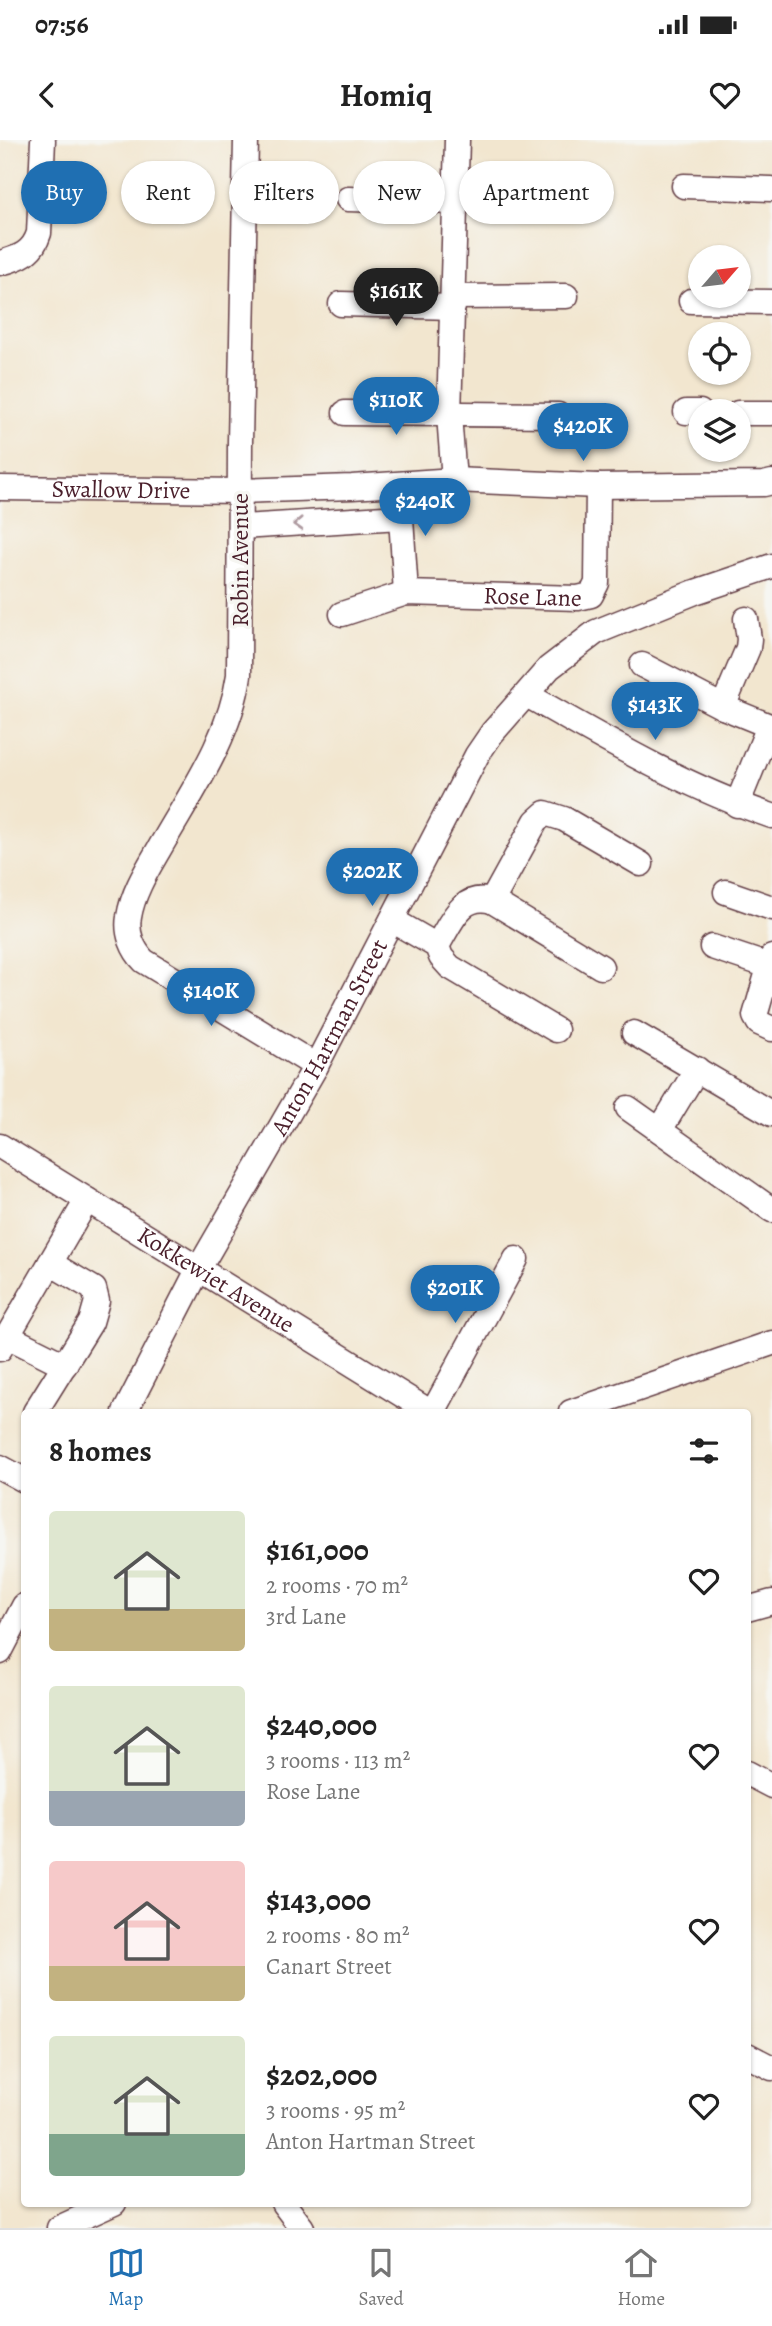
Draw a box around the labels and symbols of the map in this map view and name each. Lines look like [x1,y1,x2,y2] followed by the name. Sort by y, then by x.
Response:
[688,245,751,308] north arrow
[347,268,445,328] pin: $161K
[347,378,445,437] pin: $110K
[534,404,632,463] pin: $420K
[51,473,191,506] street label: Swallow Drive
[376,478,474,538] pin: $240K
[224,493,256,627] street label: Robin Avenue
[292,517,303,532] one-way arrow
[483,579,582,614] street label: Rose Lane
[606,682,704,742] pin: $143K
[323,848,421,908] pin: $202K
[263,933,395,1142] street label: Anton Hartman Street
[162,968,260,1028] pin: $140K
[131,1219,301,1340] street label: Kokkewiet Avenue
[406,1266,504,1325] pin: $201K

